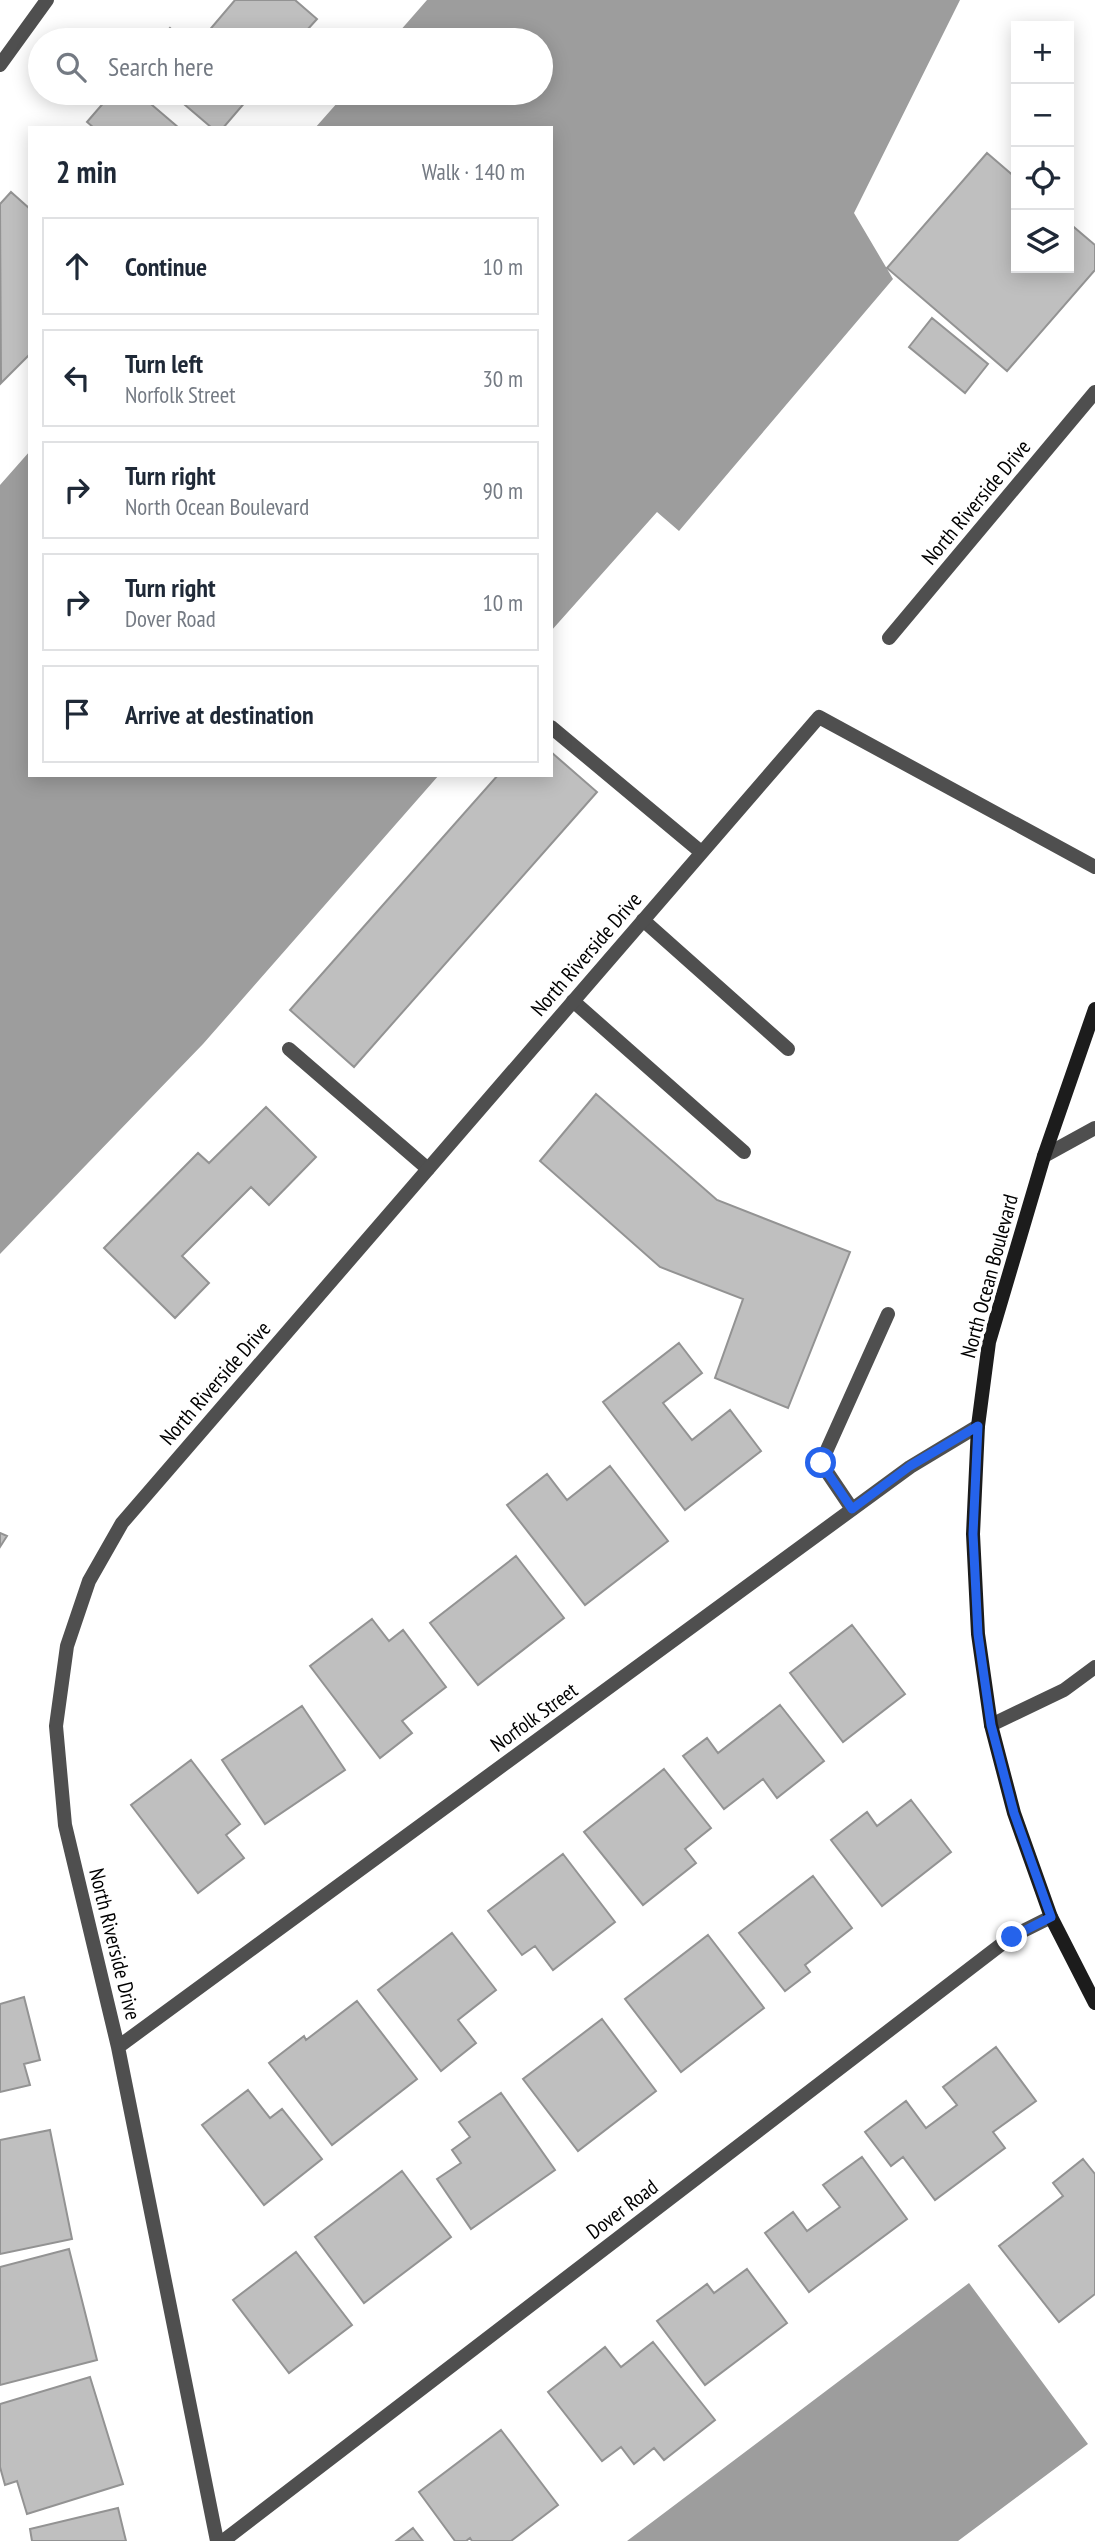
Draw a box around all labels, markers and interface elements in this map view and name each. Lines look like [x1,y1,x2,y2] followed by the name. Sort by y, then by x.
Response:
[1011,21,1074,273] map controls
[1011,21,1074,84] button: +
[28,28,553,105] search box
[52,48,90,86] icon: search
[108,50,214,83] text: Search here
[1011,84,1074,147] button: −
[1011,147,1074,210] button: locate
[56,152,117,191] text: 2 min
[422,157,525,186] text: Walk · 140 m
[1011,210,1074,273] button: layers
[58,247,96,285] icon: ahead
[125,250,207,283] text: Continue
[482,252,523,281] text: 10 m
[125,347,203,380] text: Turn left
[58,359,96,397] icon: left
[482,364,523,393] text: 30 m
[125,380,236,409] text: Norfolk Street
[916,434,1036,570] street label: North Riverside Drive
[125,459,216,492] text: Turn right
[58,471,96,509] icon: right
[482,476,523,505] text: 90 m
[125,492,309,521] text: North Ocean Boulevard
[125,571,216,604] text: Turn right
[58,583,96,621] icon: right
[482,588,523,617] text: 10 m
[125,604,216,633] text: Dover Road
[58,695,96,733] icon: arrive
[125,698,314,731] text: Arrive at destination
[525,887,647,1021] street label: North Riverside Drive
[954,1191,1024,1361] street label: North Ocean Boulevard
[154,1316,276,1450] street label: North Riverside Drive
[805,1447,836,1478] route start
[485,1676,583,1758] street label: Norfolk Street
[83,1865,147,2023] street label: North Riverside Drive
[996,1921,1027,1952] route end
[581,2173,663,2245] street label: Dover Road

